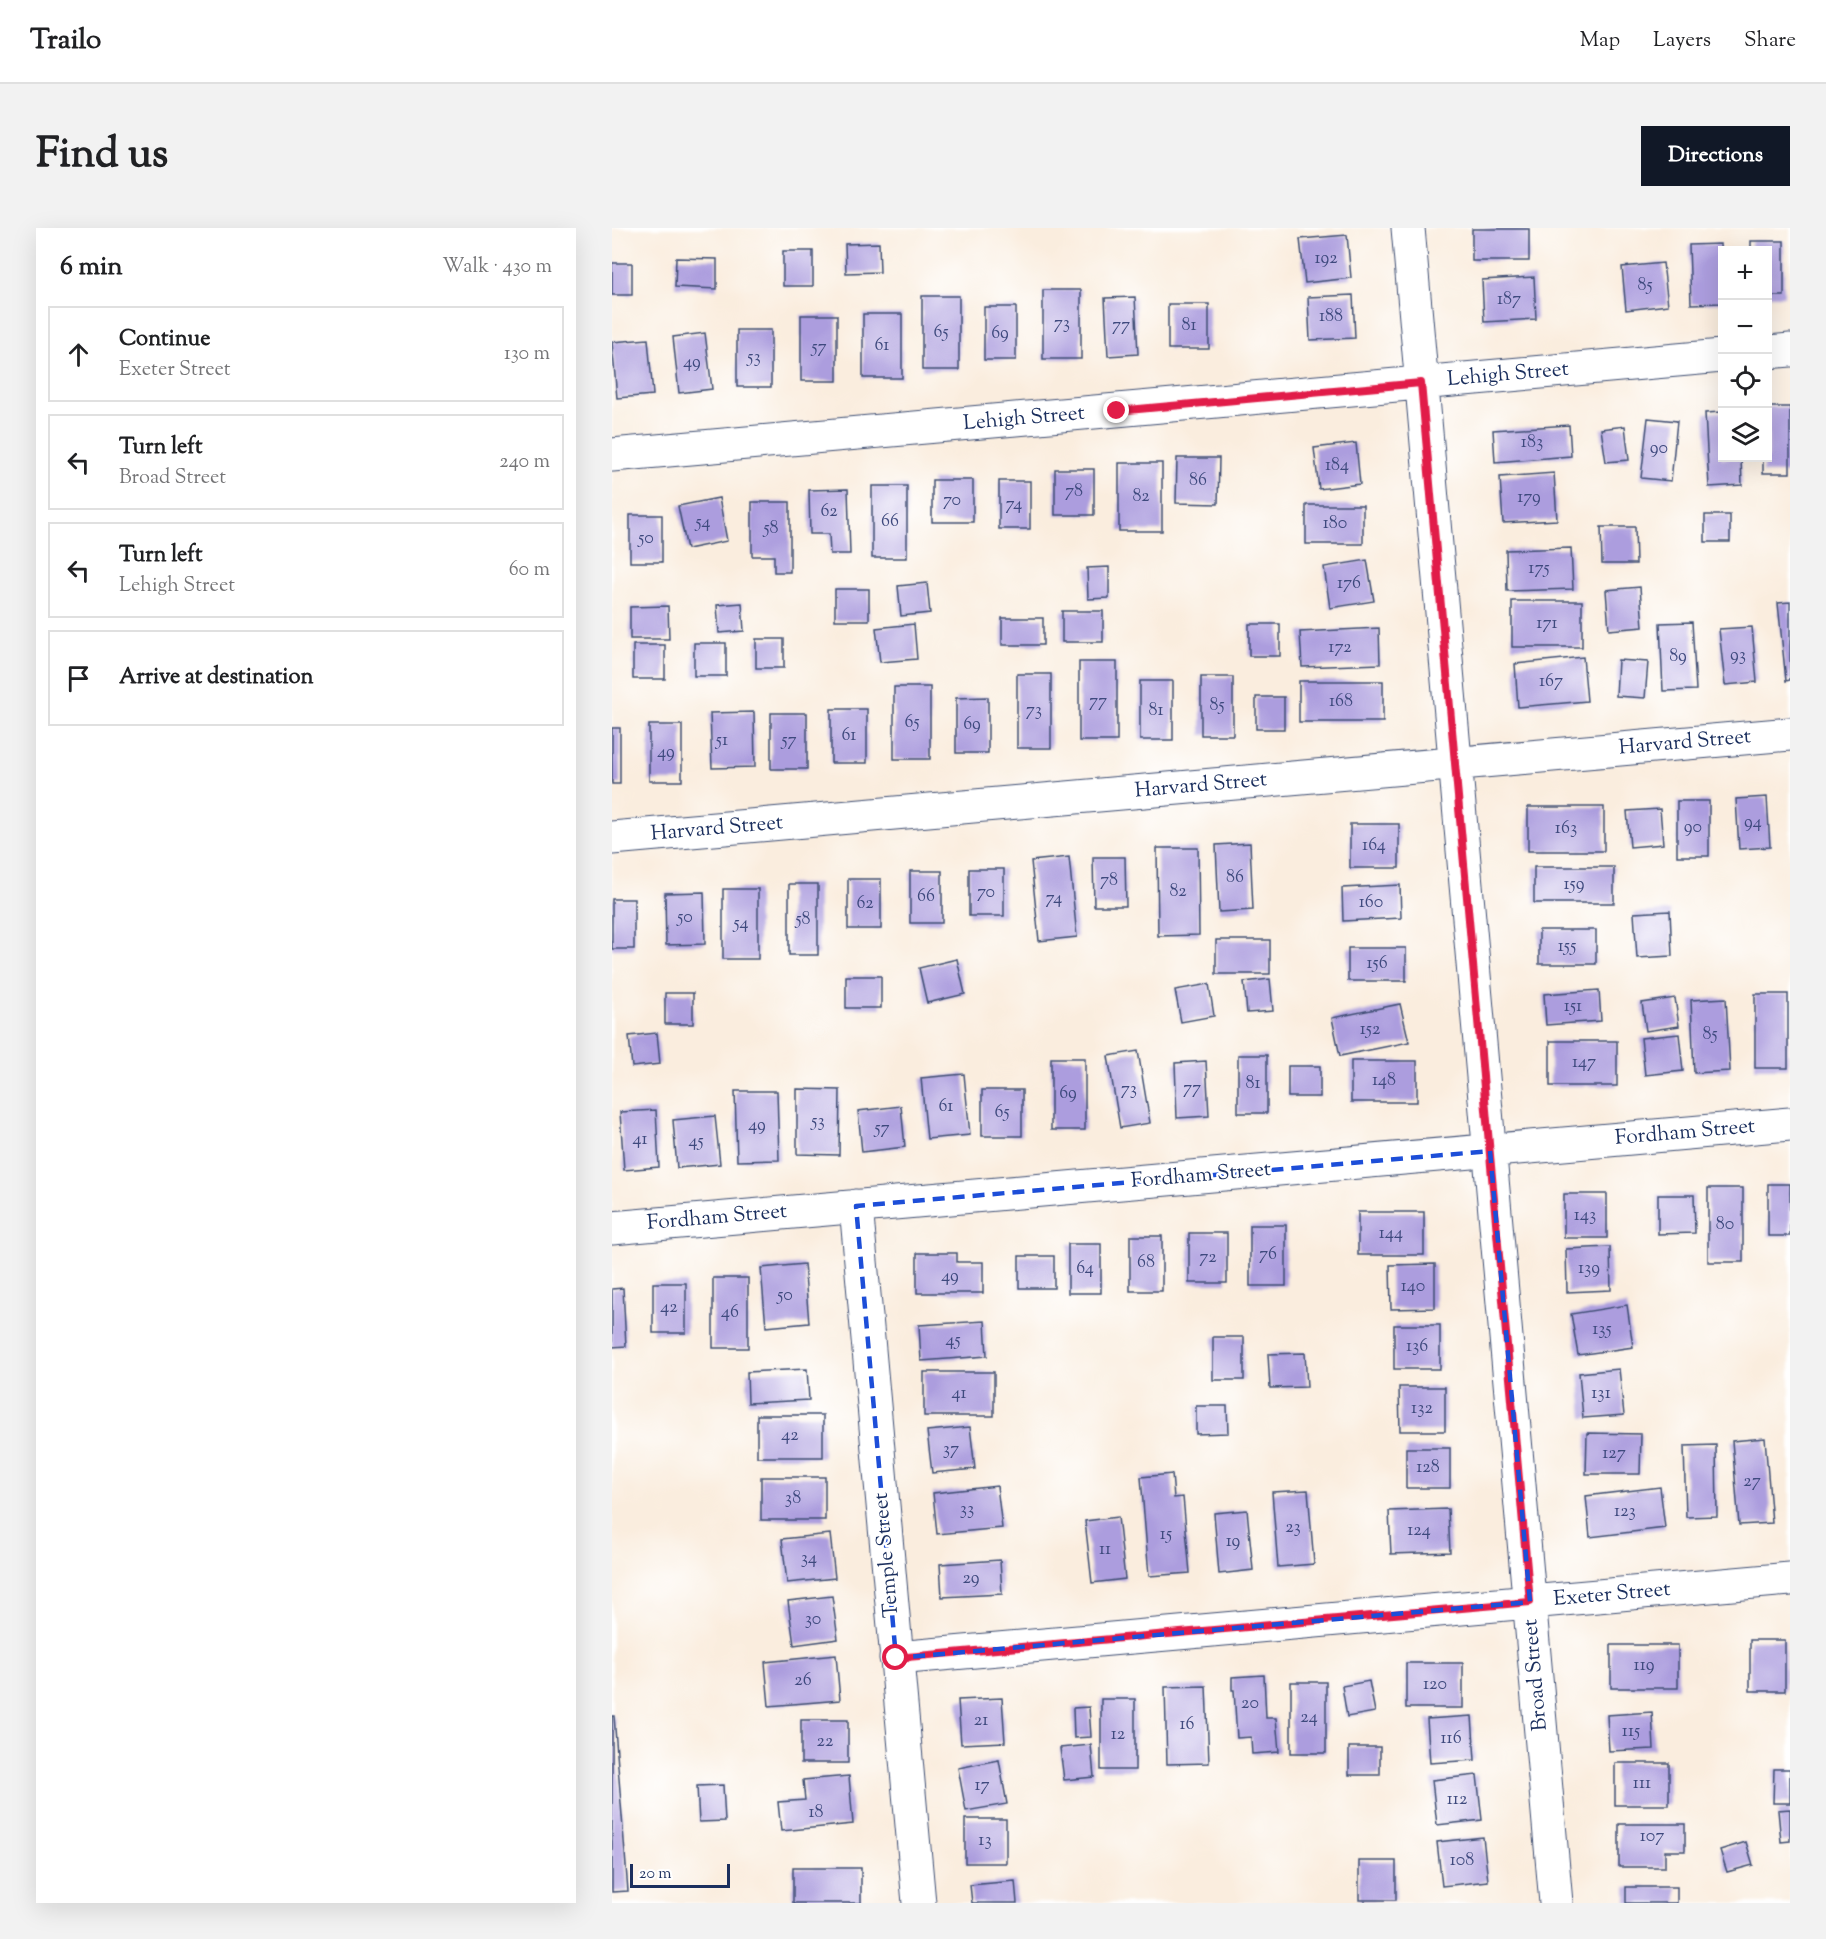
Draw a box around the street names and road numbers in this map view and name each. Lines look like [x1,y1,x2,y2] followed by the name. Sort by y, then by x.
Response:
[1446,355,1570,395] street label: Lehigh Street
[962,399,1086,439] street label: Lehigh Street
[1618,722,1752,764] street label: Harvard Street
[1134,765,1268,807] street label: Harvard Street
[650,808,784,850] street label: Harvard Street
[1614,1112,1756,1154] street label: Fordham Street
[1130,1155,1272,1197] street label: Fordham Street
[646,1197,788,1239] street label: Fordham Street
[867,1491,907,1619] street label: Temple Street
[1552,1575,1672,1615] street label: Exeter Street
[1516,1618,1556,1732] street label: Broad Street

